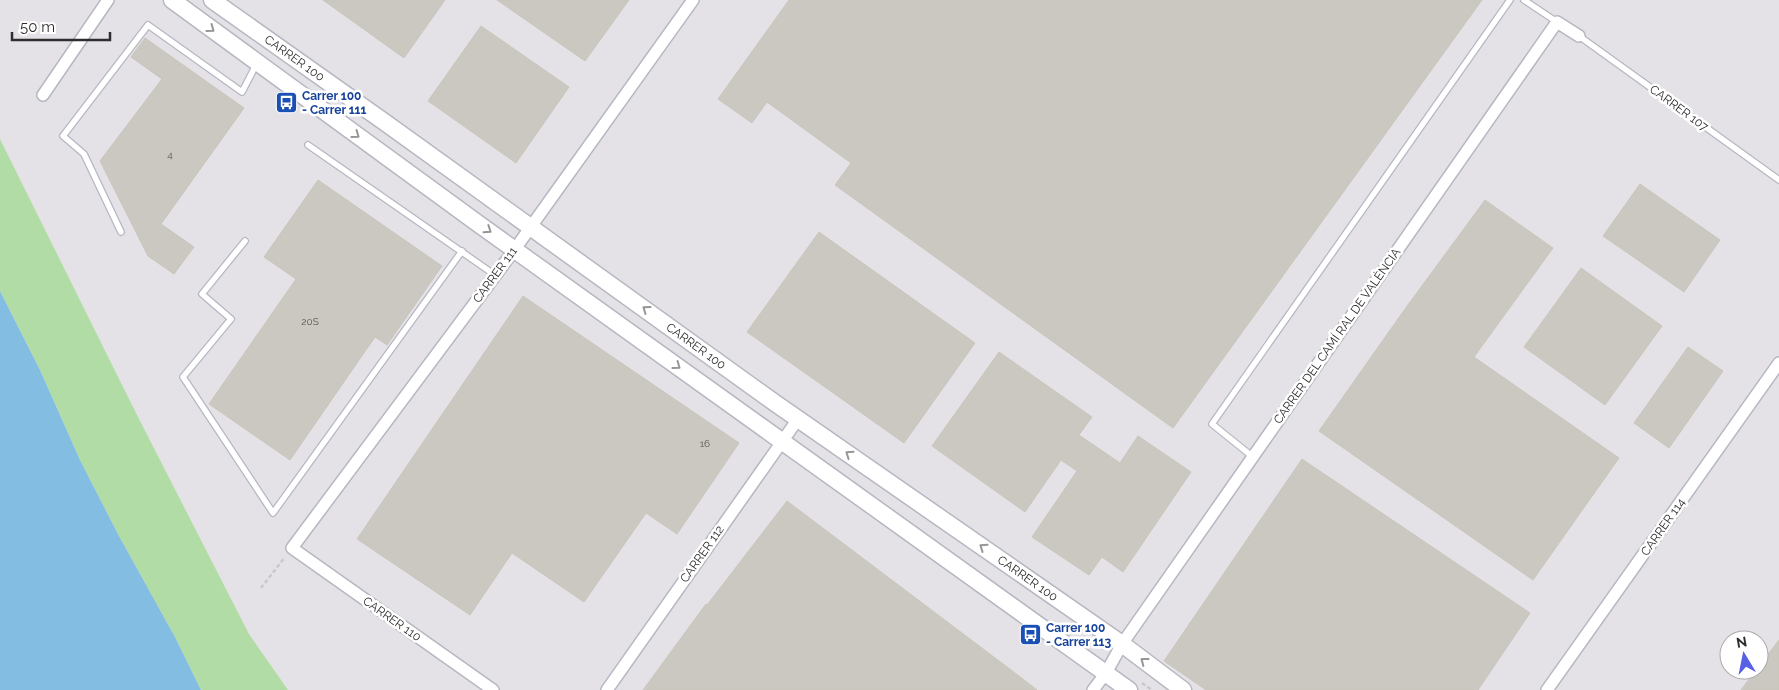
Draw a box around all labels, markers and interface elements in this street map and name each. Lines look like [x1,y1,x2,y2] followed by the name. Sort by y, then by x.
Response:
[12,10,110,42] scale bar
[20,18,55,36] text: 50 m
[205,23,215,32] one-way arrow
[262,32,327,84] street label: CARRER 100
[1647,82,1711,134] street label: CARRER 107
[302,89,367,117] place label: Carrer 100 - Carrer 111
[274,91,298,115] bus stop icon: Carrer 100 - Carrer 111
[350,129,360,138] one-way arrow
[167,149,173,160] house number: 4
[482,224,492,233] one-way arrow
[470,244,520,306] street label: CARRER 111
[1271,246,1403,426] street label: CARRER DEL CAMÍ RAL DE VALÈNCIA
[643,307,652,315] one-way arrow
[301,316,319,327] house number: 20S
[663,320,728,372] street label: CARRER 100
[671,360,681,369] one-way arrow
[700,438,710,449] house number: 16
[846,452,855,460] one-way arrow
[1638,495,1688,558] street label: CARRER 114
[677,523,727,585] street label: CARRER 112
[979,544,988,553] one-way arrow
[995,553,1060,604] street label: CARRER 100
[360,594,424,644] street label: CARRER 110
[1046,621,1112,649] place label: Carrer 100 - Carrer 113
[1018,623,1042,647] bus stop icon: Carrer 100 - Carrer 113
[1719,630,1769,680] north arrow
[1735,633,1748,651] text: N
[1140,658,1150,667] one-way arrow

